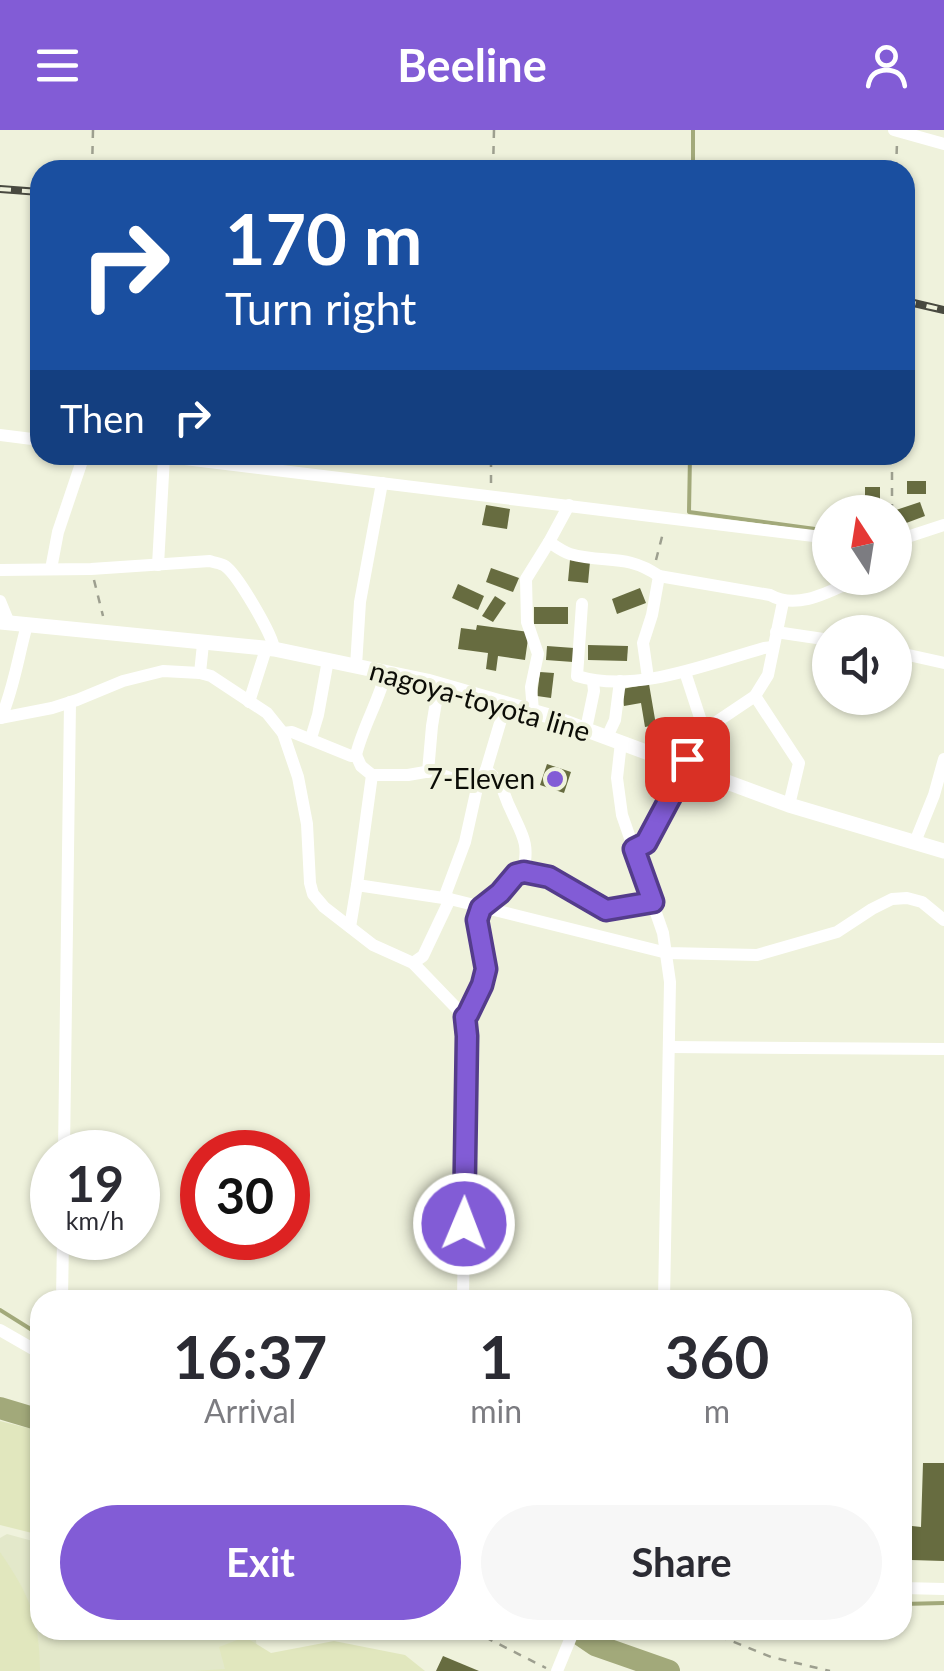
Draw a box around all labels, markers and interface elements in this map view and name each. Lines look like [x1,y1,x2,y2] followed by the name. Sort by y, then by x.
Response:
[30,38,85,93] icon: menu
[397,38,547,92] text: Beeline
[859,38,914,93] icon: person
[225,196,422,280] text: 170 m
[60,200,190,330] icon: right
[225,281,416,335] text: Turn right
[165,390,220,445] icon: right
[60,395,145,441] text: Then
[812,495,912,595] north arrow
[812,495,912,715] map controls
[812,615,912,715] button: sound
[366,652,594,748] street label: nagoya-toyota line
[645,717,730,802] pin
[660,732,715,787] icon: arrive
[427,761,535,795] place label: 7-Eleven
[544,768,566,790] marker: 7-Eleven
[180,1130,310,1260] speed limit sign: 30
[66,1153,124,1213] text: 19
[412,1172,516,1276] position arrow
[66,1205,124,1235] text: km/h
[173,1320,327,1392] text: 16:37
[479,1320,514,1392] text: 1
[665,1320,769,1392] text: 360
[204,1391,296,1430] text: Arrival
[470,1391,522,1430] text: min
[704,1391,730,1430] text: m
[60,1505,461,1620] button: Exit
[481,1505,882,1620] button: Share

